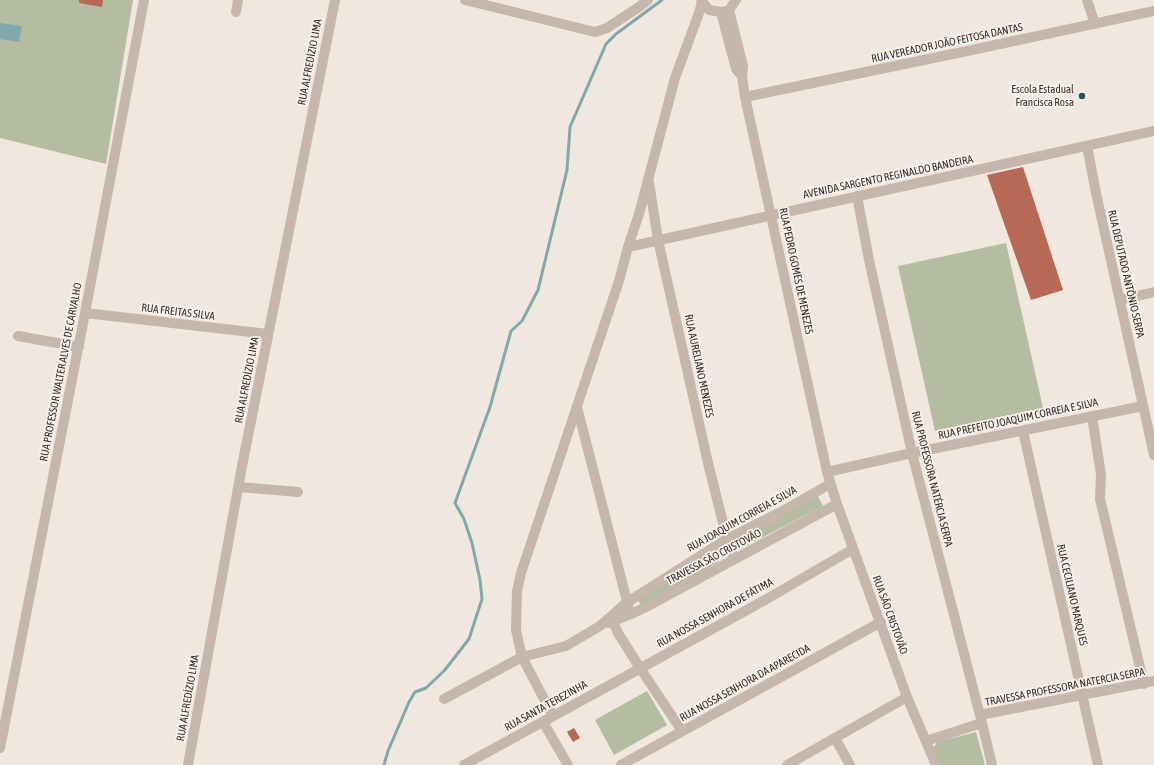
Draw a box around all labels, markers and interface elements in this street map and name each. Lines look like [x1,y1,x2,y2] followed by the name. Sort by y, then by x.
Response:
[295,18,325,106] street label: RUA ALFREDÍZIO LIMA
[870,21,1024,65] street label: RUA VEREADOR JOÃO FEITOSA DANTAS
[1011,83,1074,109] place label: Escola Estadual Francisca Rosa
[1077,91,1087,101] marker: Escola Estadual Francisca Rosa
[802,153,974,201] street label: AVENIDA SARGENTO REGINALDO BANDEIRA
[776,207,816,335] street label: RUA PEDRO GOMES DE MENEZES
[1105,209,1147,339] street label: RUA DEPUTADO ANTÔNIO SERPA
[37,282,85,462] street label: RUA PROFESSOR WALTER ALVES DE CARVALHO
[141,301,215,323] street label: RUA FREITAS SILVA
[682,313,716,419] street label: RUA AURELIANO MENEZES
[232,336,262,424] street label: RUA ALFREDÍZIO LIMA
[937,396,1099,442] street label: RUA PREFEITO JOAQUIM CORREIA E SILVA
[909,410,955,548] street label: RUA PROFESSORA NATÉRCIA SERPA
[685,483,799,555] street label: RUA JOAQUIM CORREIA E SILVA
[664,526,764,588] street label: TRAVESSA SÃO CRISTOVÃO
[1054,543,1090,647] street label: RUA CECILIANO MARQUES
[870,574,910,656] street label: RUA SÃO CRISTOVÃO
[655,576,775,650] street label: RUA NOSSA SENHORA DE FÁTIMA
[677,642,813,724] street label: RUA NOSSA SENHORA DA APARECIDA
[174,654,202,742] street label: RUA ALFREDÍZIO LIMA
[984,665,1146,709] street label: TRAVESSA PROFESSORA NATERCIA SERPA
[502,678,590,734] street label: RUA SANTA TEREZINHA

